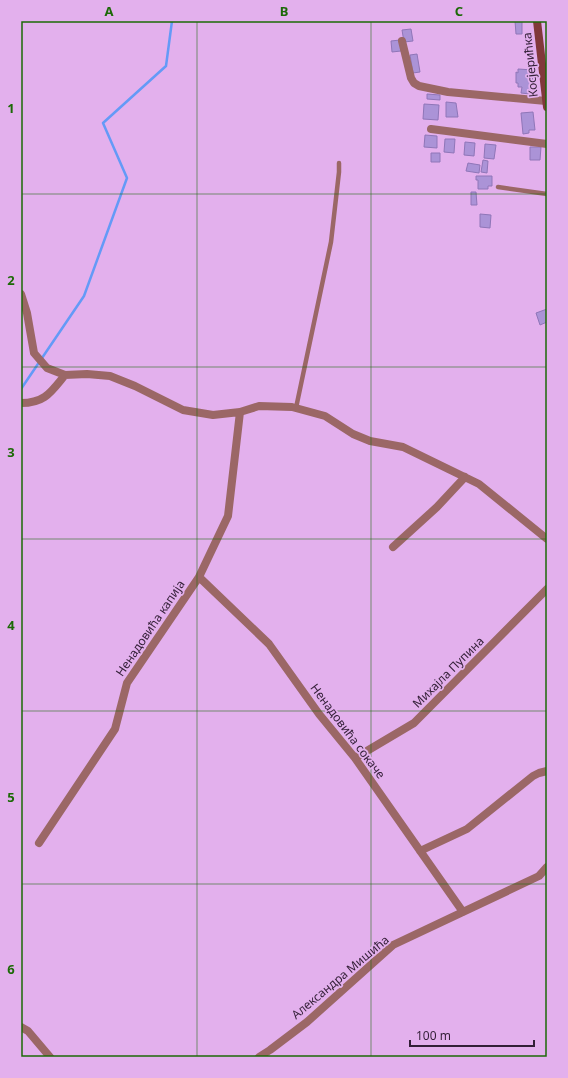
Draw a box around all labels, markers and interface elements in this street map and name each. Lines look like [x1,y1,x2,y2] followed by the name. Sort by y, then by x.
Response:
[105,2,114,20] text: A
[280,2,288,20] text: B
[455,2,463,20] text: C
[518,32,542,98] street label: Косјерићка
[7,99,15,117] text: 1
[7,271,15,289] text: 2
[7,443,15,461] text: 3
[111,577,189,679] street label: Ненадовића капија
[7,616,15,634] text: 4
[409,633,487,711] street label: Михајла Пупина
[307,680,390,782] street label: Ненадовића сокаче
[7,788,15,806] text: 5
[288,931,392,1023] street label: Александра Мишића
[7,960,15,978] text: 6
[410,1022,534,1048] scale bar
[416,1027,451,1044] text: 100 m

